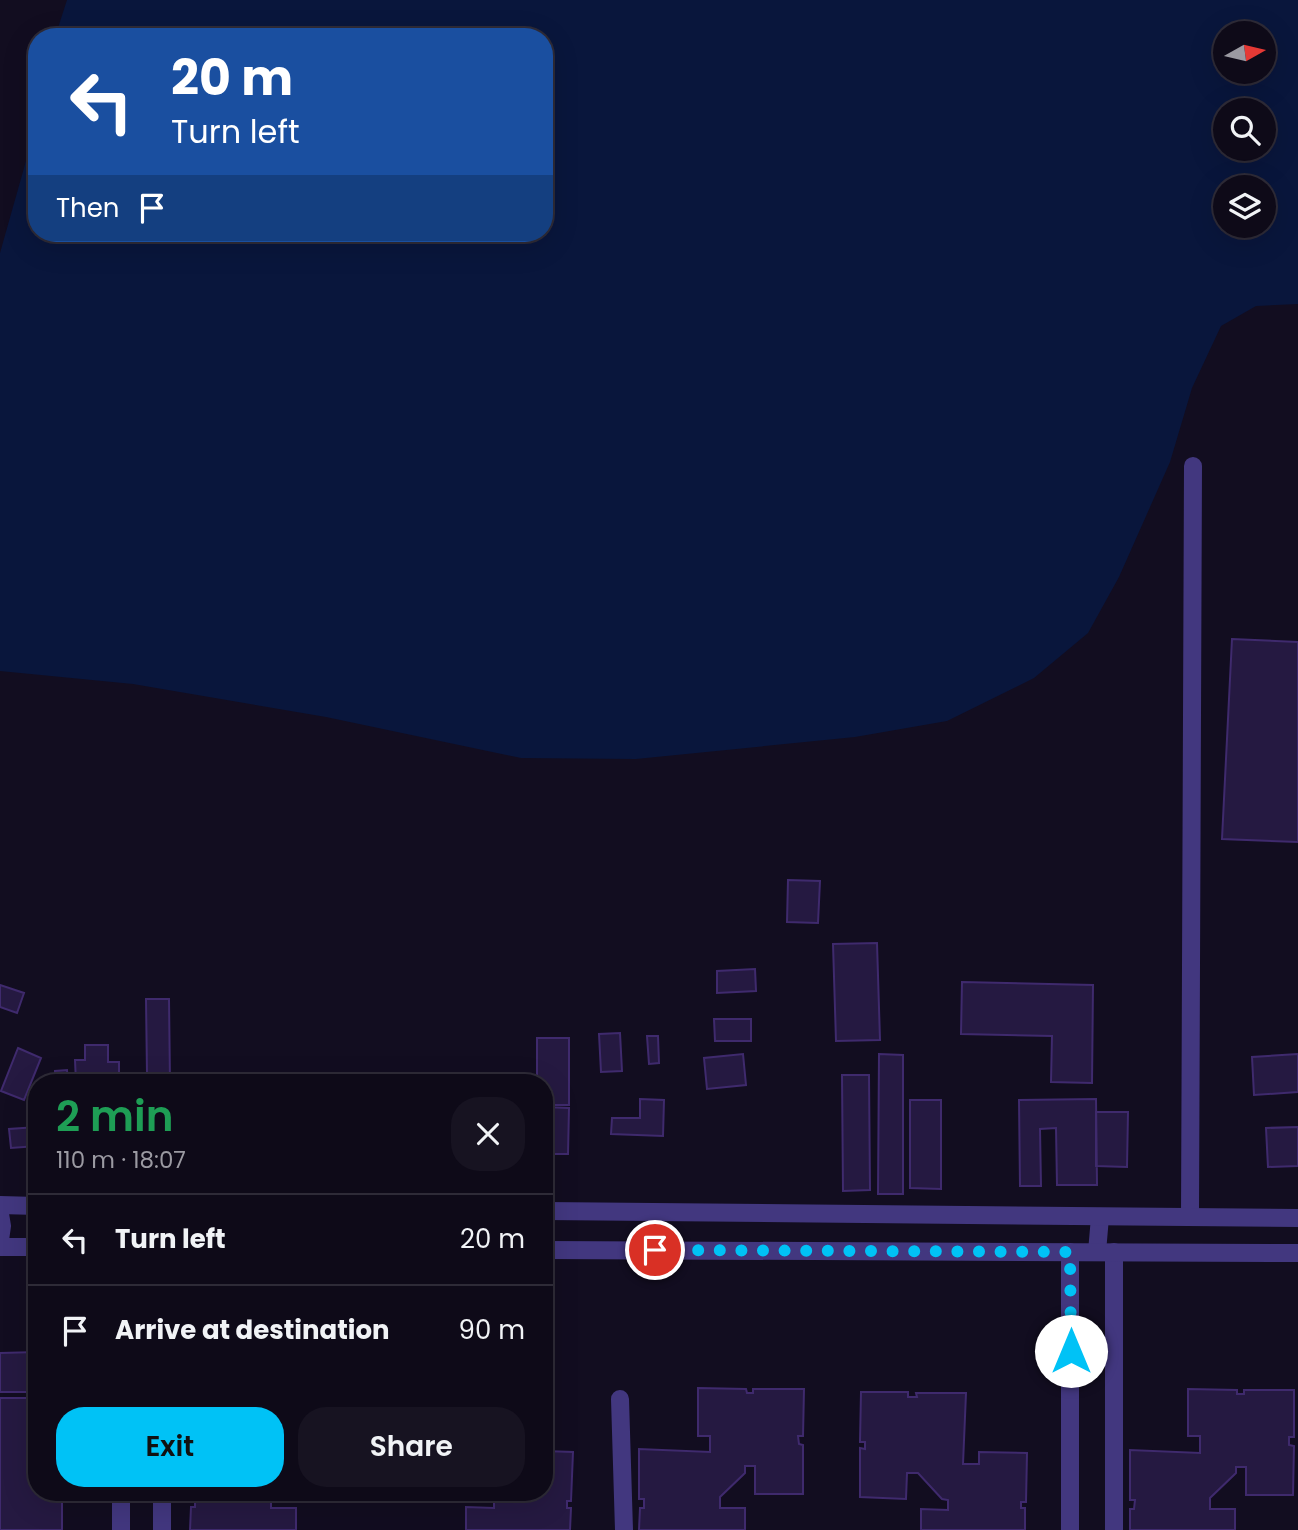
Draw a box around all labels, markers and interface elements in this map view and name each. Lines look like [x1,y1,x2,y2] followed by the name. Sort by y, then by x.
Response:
[1213,21,1276,84] north arrow
[1213,21,1276,238] map controls
[171,44,293,112] text: 20 m
[56,56,147,147] icon: left
[1213,98,1276,161] button: search
[171,109,300,154] text: Turn left
[1213,175,1276,238] button: layers
[133,189,171,227] icon: arrive
[56,190,119,226] text: Then
[56,1087,174,1146] text: 2 min
[451,1097,525,1171] button: close
[56,1144,186,1176] text: 110 m · 18:07
[625,1220,685,1280] pin
[56,1221,94,1259] icon: left
[115,1221,226,1257] text: Turn left
[460,1221,525,1257] text: 20 m
[636,1231,674,1269] icon: arrive
[56,1312,94,1350] icon: arrive
[115,1312,390,1348] text: Arrive at destination
[459,1312,525,1348] text: 90 m
[1034,1314,1108,1388] position arrow
[56,1407,284,1487] button: Exit
[298,1407,525,1487] button: Share

